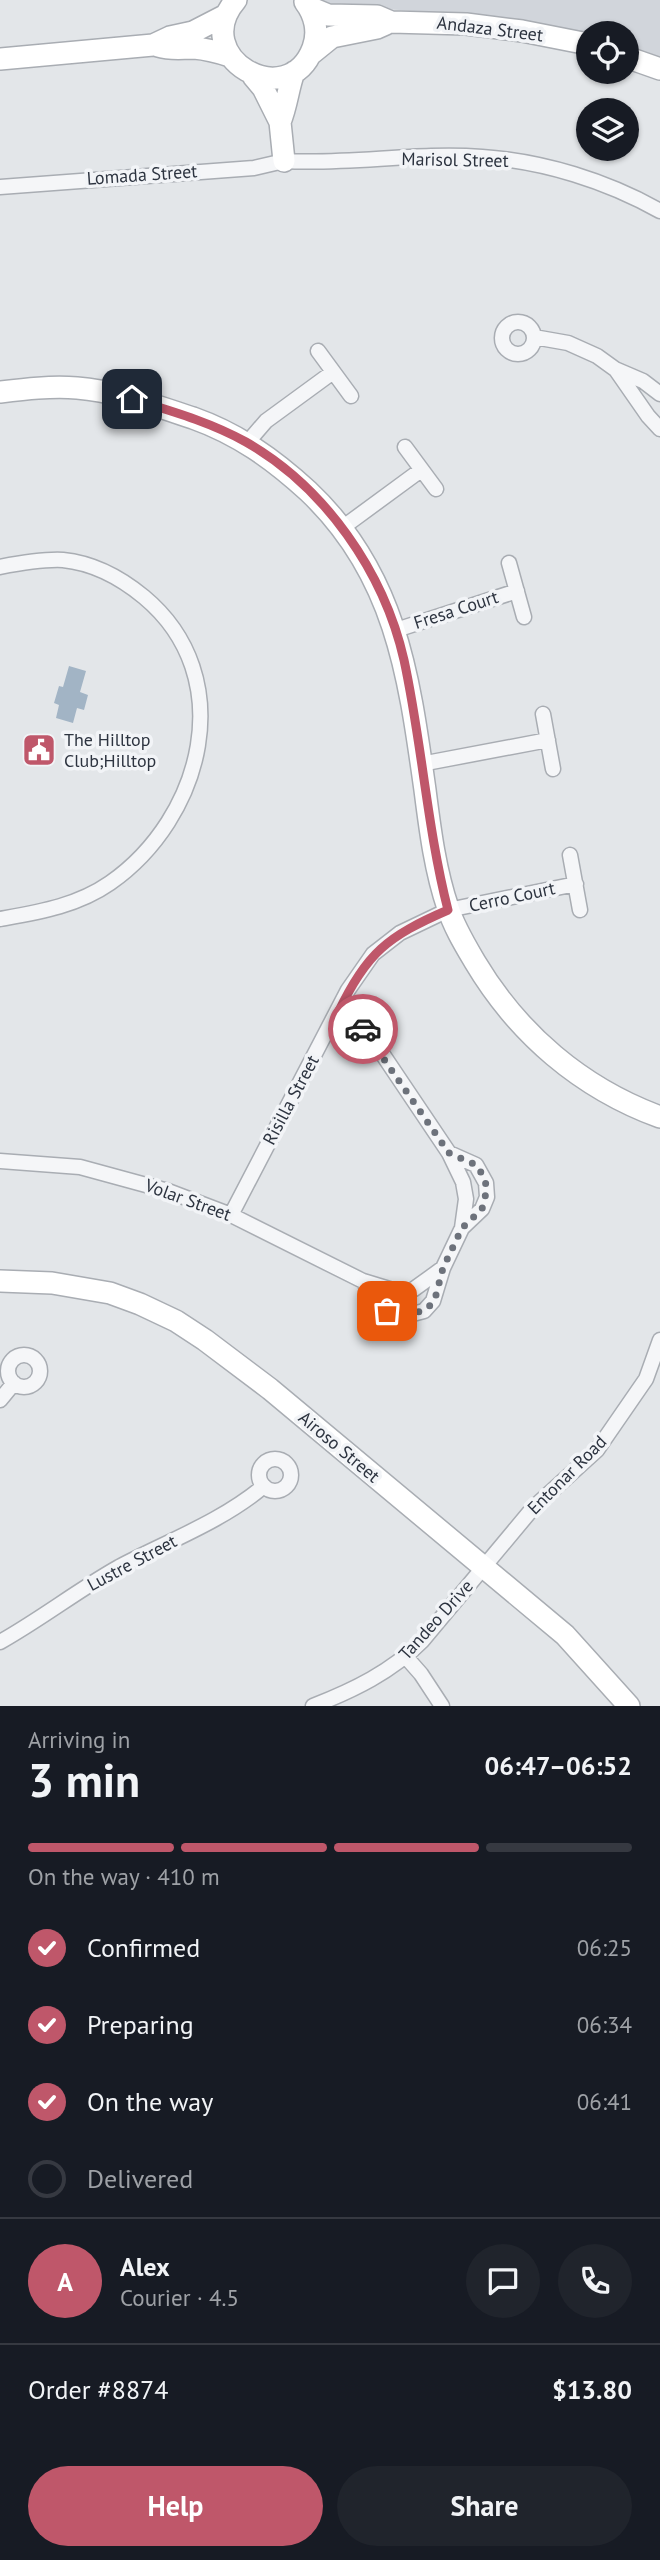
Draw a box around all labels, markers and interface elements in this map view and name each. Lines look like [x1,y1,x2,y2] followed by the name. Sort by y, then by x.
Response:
[436,11,544,46] street label: Andaza Street
[576,21,639,161] map controls
[576,21,639,84] button: locate
[576,98,639,161] button: layers
[401,147,509,172] street label: Marisol Street
[86,159,198,190] street label: Lomada Street
[102,369,162,429] pin
[113,380,151,418] icon: home
[411,585,501,634] street label: Fresa Court
[64,728,156,772] place label: The Hilltop Club;Hilltop
[20,731,58,769] public building icon: The Hilltop Club;Hilltop
[467,876,557,917] street label: Cerro Court
[328,994,398,1064] courier
[344,1010,382,1048] icon: car
[257,1051,324,1148] street label: Risilla Street
[141,1173,234,1226] street label: Volar Street
[357,1281,417,1341] pin
[368,1292,406,1330] icon: bag
[294,1406,385,1487] street label: Airoso Street
[522,1430,611,1519] street label: Entonar Road
[83,1529,181,1596] street label: Lustre Street
[394,1575,478,1665] street label: Tandeo Drive
[28,1725,130,1754] text: Arriving in
[485,1749,632,1782] text: 06:47–06:52
[28,1750,140,1810] text: 3 min
[28,1862,220,1891] text: On the way · 410 m
[28,1929,66,1967] icon: check
[87,1931,200,1964] text: Confirmed
[577,1933,632,1962] text: 06:25
[28,2006,66,2044] icon: check
[87,2008,194,2041] text: Preparing
[577,2010,632,2039] text: 06:34
[28,2083,66,2121] icon: check
[87,2085,213,2118] text: On the way
[577,2087,632,2116] text: 06:41
[87,2162,193,2195] text: Delivered
[466,2244,540,2318] button: chat
[558,2244,632,2318] button: phone
[120,2250,170,2283] text: Alex
[57,2265,73,2298] text: A
[120,2283,239,2312] text: Courier · 4.5
[28,2373,168,2406] text: Order #8874
[552,2373,632,2406] text: $13.80
[28,2466,323,2546] button: Help
[337,2466,632,2546] button: Share

